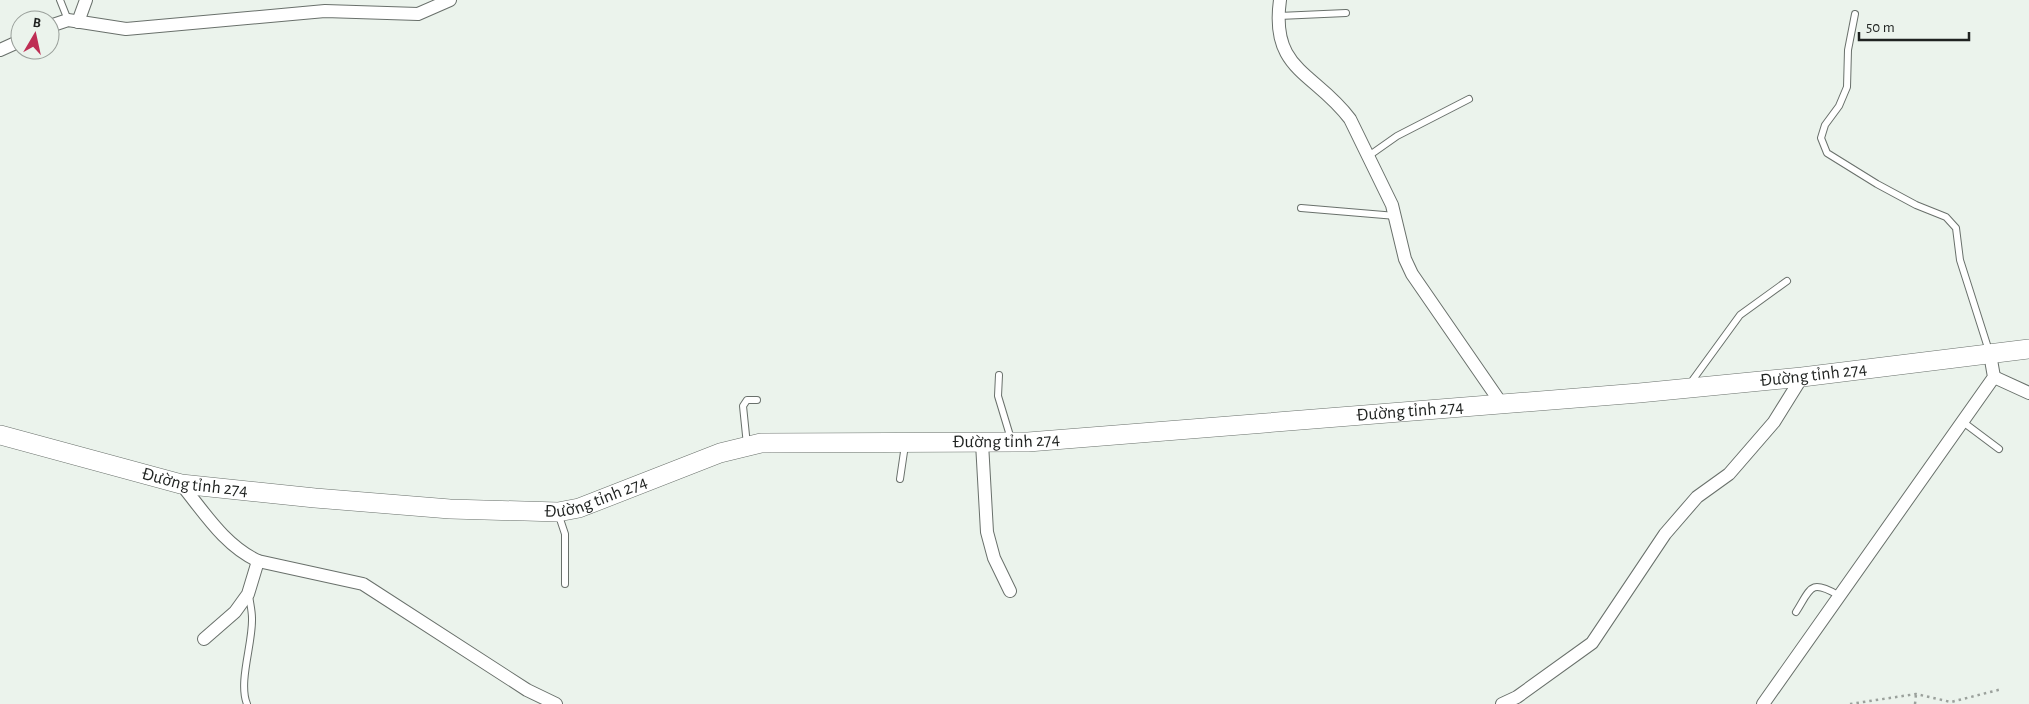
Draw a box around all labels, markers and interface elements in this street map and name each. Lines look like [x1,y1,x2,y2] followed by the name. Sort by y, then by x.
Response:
[10,10,60,60] north arrow
[1859,10,1969,42] scale bar
[32,16,42,31] text: B
[1866,20,1895,35] text: 50 m
[1759,360,1868,390] street label: Đường tỉnh 274
[1356,398,1465,425] street label: Đường tỉnh 274
[952,430,1061,451] street label: Đường tỉnh 274
[140,465,249,500] street label: Đường tỉnh 274
[544,473,650,521] street label: Đường tỉnh 274

